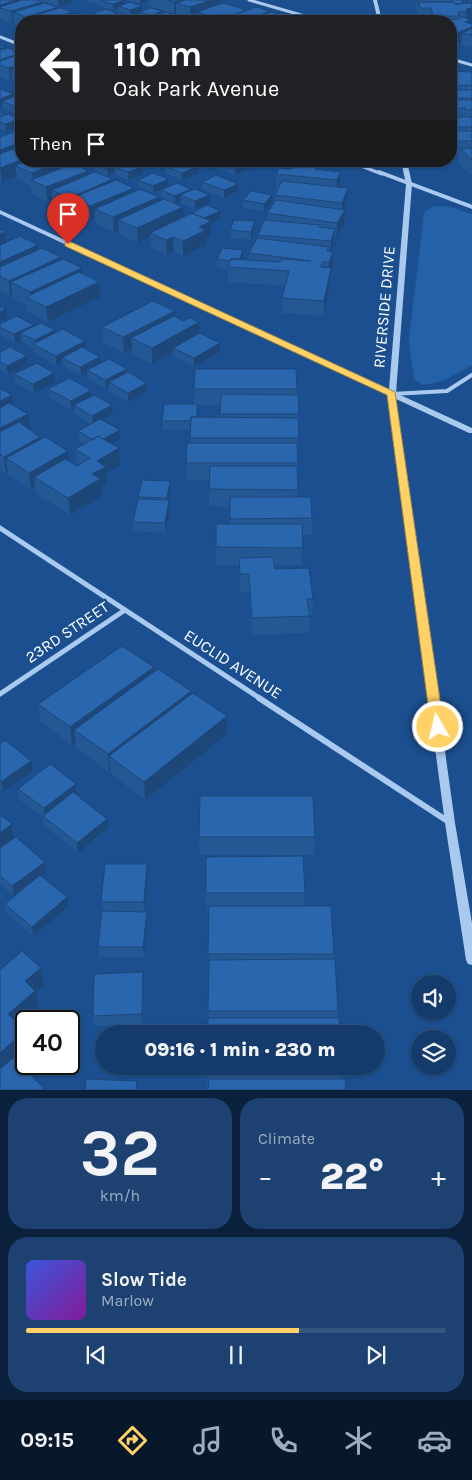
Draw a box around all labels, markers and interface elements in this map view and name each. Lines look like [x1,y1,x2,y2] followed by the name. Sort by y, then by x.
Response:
[113,34,202,75] text: 110 m
[30,35,95,100] icon: left
[113,76,279,102] text: Oak Park Avenue
[82,130,110,158] icon: arrive
[30,133,72,155] text: Then
[47,193,89,244] pin
[54,200,82,228] icon: arrive
[369,245,399,369] street label: RIVERSIDE DRIVE
[22,597,112,667] street label: 23RD STREET
[181,625,285,703] street label: EUCLID AVENUE
[411,700,463,752] position arrow
[411,975,456,1075] map controls
[411,975,456,1020] button: sound
[15,1010,80,1075] speed limit sign: 40
[411,1030,456,1075] button: layers
[145,1039,335,1061] text: 09:16 · 1 min · 230 m
[80,1115,160,1191] text: 32
[258,1129,315,1148] text: Climate
[320,1154,384,1199] text: 22°
[258,1160,273,1193] text: −
[431,1160,446,1193] text: +
[100,1186,140,1205] text: km/h
[101,1269,187,1291] text: Slow Tide
[101,1291,154,1310] text: Marlow
[82,1341,110,1369] icon: previous
[222,1341,250,1369] icon: pause
[362,1341,390,1369] icon: next
[115,1423,150,1458] icon: directions
[190,1423,225,1458] icon: music
[266,1423,301,1458] icon: phone
[341,1423,376,1458] icon: climate
[417,1423,452,1458] icon: car
[20,1427,74,1453] text: 09:15

